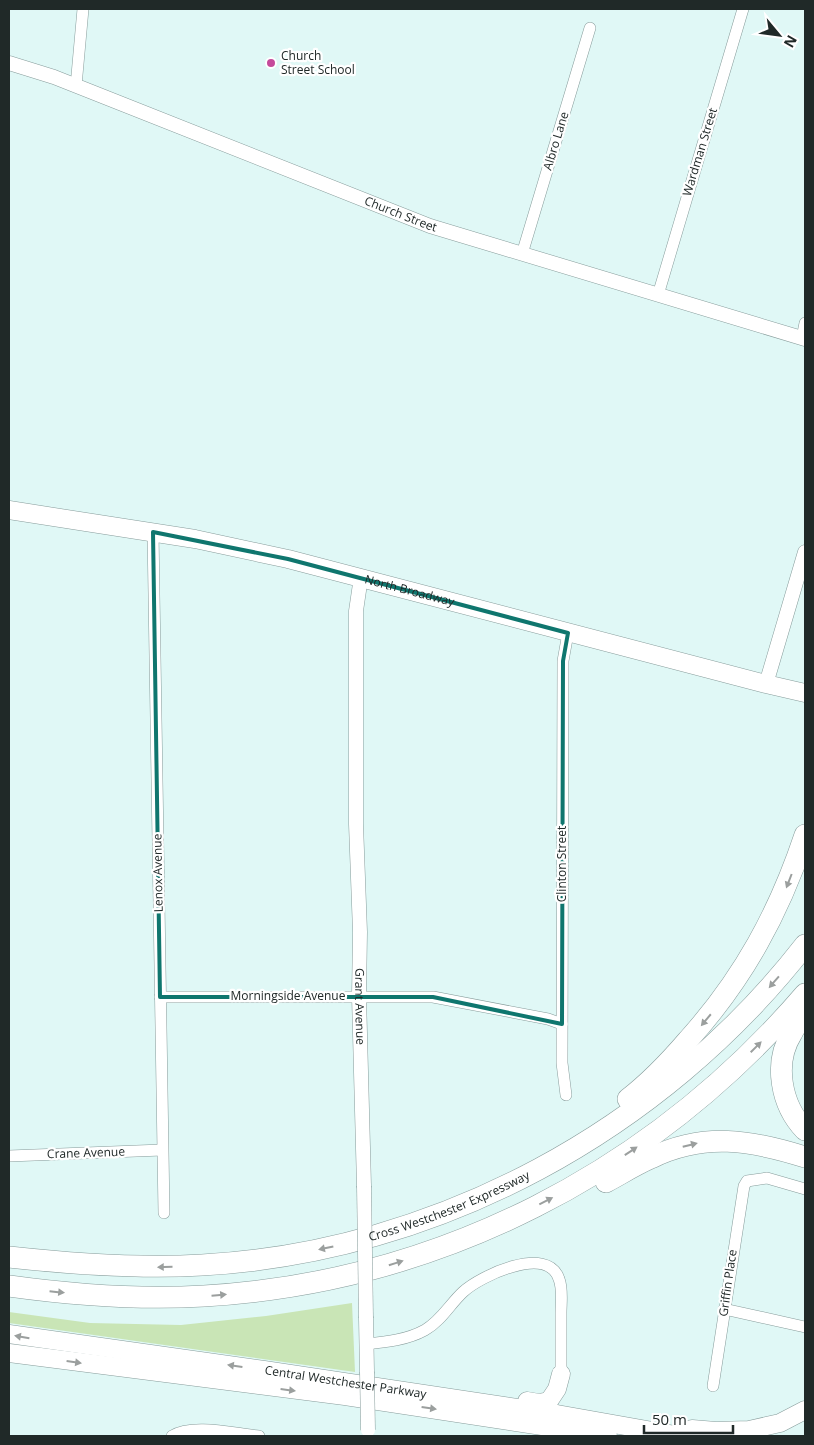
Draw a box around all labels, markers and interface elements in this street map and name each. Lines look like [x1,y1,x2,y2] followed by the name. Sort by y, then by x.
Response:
[754,10,804,60] north arrow
[780,32,802,51] text: N
[281,47,355,78] place label: Church Street School
[265,57,277,69] marker: Church Street School
[678,105,721,198] street label: Wardman Street
[539,109,573,172] street label: Albro Lane
[362,192,439,236] street label: Church Street
[363,570,457,610] street label: North Broadway
[553,826,570,902] street label: Clinton Street
[148,833,167,913] street label: Lenox Avenue
[785,874,793,889] one-way arrow
[351,968,369,1045] street label: Grant Avenue
[769,976,780,989] one-way arrow
[231,987,346,1004] street label: Morningside Avenue
[700,1013,711,1026] one-way arrow
[749,1042,761,1054] one-way arrow
[682,1141,697,1149] one-way arrow
[47,1143,126,1162] street label: Crane Avenue
[624,1146,637,1156] one-way arrow
[367,1166,533,1245] street label: Cross Westchester Expressway
[539,1197,553,1205] one-way arrow
[318,1244,334,1252] one-way arrow
[714,1248,741,1318] street label: Griffin Place
[389,1258,404,1266] one-way arrow
[157,1263,173,1271] one-way arrow
[49,1289,65,1297] one-way arrow
[212,1291,228,1299] one-way arrow
[14,1332,30,1340] one-way arrow
[67,1358,83,1366] one-way arrow
[264,1361,429,1402] street label: Central Westchester Parkway
[227,1362,243,1370] one-way arrow
[280,1386,296,1394] one-way arrow
[644,1402,733,1434] scale bar
[422,1405,438,1413] one-way arrow
[652,1409,687,1429] text: 50 m

